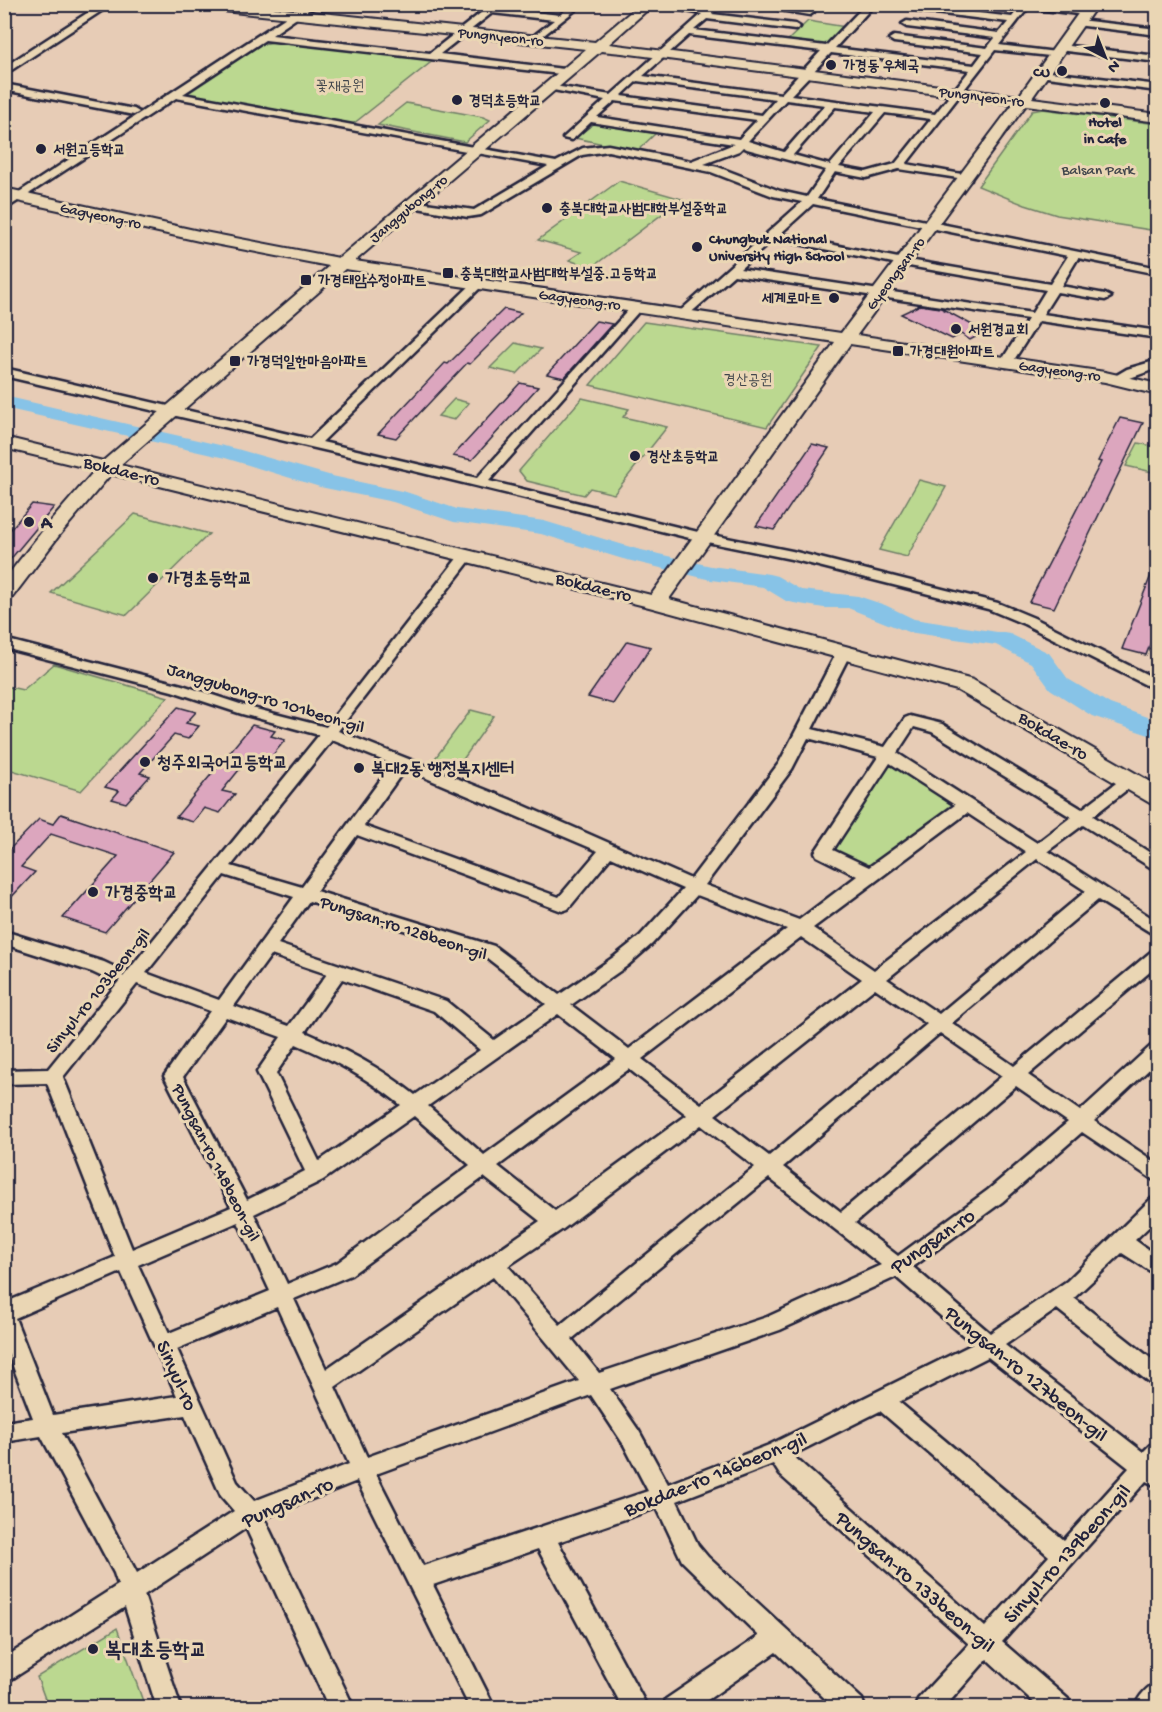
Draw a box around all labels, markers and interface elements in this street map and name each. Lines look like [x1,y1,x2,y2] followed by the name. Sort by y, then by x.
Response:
[456,24,545,51] street label: Pungnyeon-ro
[1075,27,1135,87] north arrow
[1102,55,1123,76] text: N
[824,58,838,72] marker: 가경동 우체국
[843,58,919,76] place label: 가경동 우체국
[1032,64,1050,82] place label: CU
[1055,64,1069,78] marker: CU
[316,78,364,96] park label: 꽃재공원
[937,84,1026,112] street label: Pungnyeon-ro
[450,93,464,107] marker: 경덕초등학교
[469,93,541,111] place label: 경덕초등학교
[1098,96,1112,110] marker: Hotel in Cafe
[1084,114,1128,149] place label: Hotel in Cafe
[34,142,48,156] marker: 서원고등학교
[53,142,125,160] place label: 서원고등학교
[1061,162,1136,180] park label: Balsan Park
[366,171,452,248] street label: Janggubong-ro
[58,200,143,234] street label: Gagyeong-ro
[540,201,554,215] marker: 충북대학교사범대학부설중학교
[559,201,728,219] place label: 충북대학교사범대학부설중학교
[708,231,845,266] place label: Chungbuk National University High School
[863,234,930,314] street label: Gyeongsan-ro
[690,240,704,254] marker: Chungbuk National University High School
[441,266,455,280] marker: 충북대학교사범대학부설중.고등학교
[460,266,658,284] place label: 충북대학교사범대학부설중.고등학교
[299,273,313,287] marker: 가경태암수정아파트
[318,273,427,291] place label: 가경태암수정아파트
[538,286,622,316] street label: Gagyeong-ro
[762,291,822,309] place label: 세계로마트
[827,291,841,305] marker: 세계로마트
[949,322,963,336] marker: 서원경교회
[968,322,1028,340] place label: 서원경교회
[891,344,905,358] marker: 가경대원아파트
[910,344,995,362] place label: 가경대원아파트
[228,354,242,368] marker: 가경덕일한마음아파트
[247,354,368,372] place label: 가경덕일한마음아파트
[1018,357,1102,387] street label: Gagyeong-ro
[724,372,772,390] park label: 경산공원
[628,449,642,463] marker: 경산초등학교
[647,449,719,467] place label: 경산초등학교
[80,453,162,492] street label: Bokdae-ro
[40,514,53,535] place label: A
[22,515,36,529] marker: A
[552,569,634,608] street label: Bokdae-ro
[165,570,252,591] place label: 가경초등학교
[146,571,160,585] marker: 가경초등학교
[164,659,367,739] street label: Janggubong-ro 101beon-gil
[1013,708,1091,766] street label: Bokdae-ro
[157,754,287,775] place label: 청주외국어고등학교
[138,755,152,769] marker: 청주외국어고등학교
[371,760,514,781] place label: 복대2동 행정복지센터
[352,761,366,775] marker: 복대2동 행정복지센터
[105,884,177,905] place label: 가경중학교
[86,885,100,899] marker: 가경중학교
[316,892,489,966] street label: Pungsan-ro 128beon-gil
[42,925,156,1058] street label: Sinyul-ro 103beon-gil
[165,1080,264,1245] street label: Pungsan-ro 148beon-gil
[886,1205,981,1282] street label: Pungsan-ro
[937,1302,1111,1449] street label: Pungsan-ro 127beon-gil
[148,1338,201,1415] street label: Sinyul-ro
[620,1428,812,1525] street label: Bokdae-ro 146beon-gil
[238,1473,338,1536] street label: Pungsan-ro
[999,1480,1138,1630] street label: Sinyul-ro 139beon-gil
[828,1507,999,1660] street label: Pungsan-ro 133beon-gil
[105,1640,206,1665] place label: 복대초등학교
[86,1642,100,1656] marker: 복대초등학교

